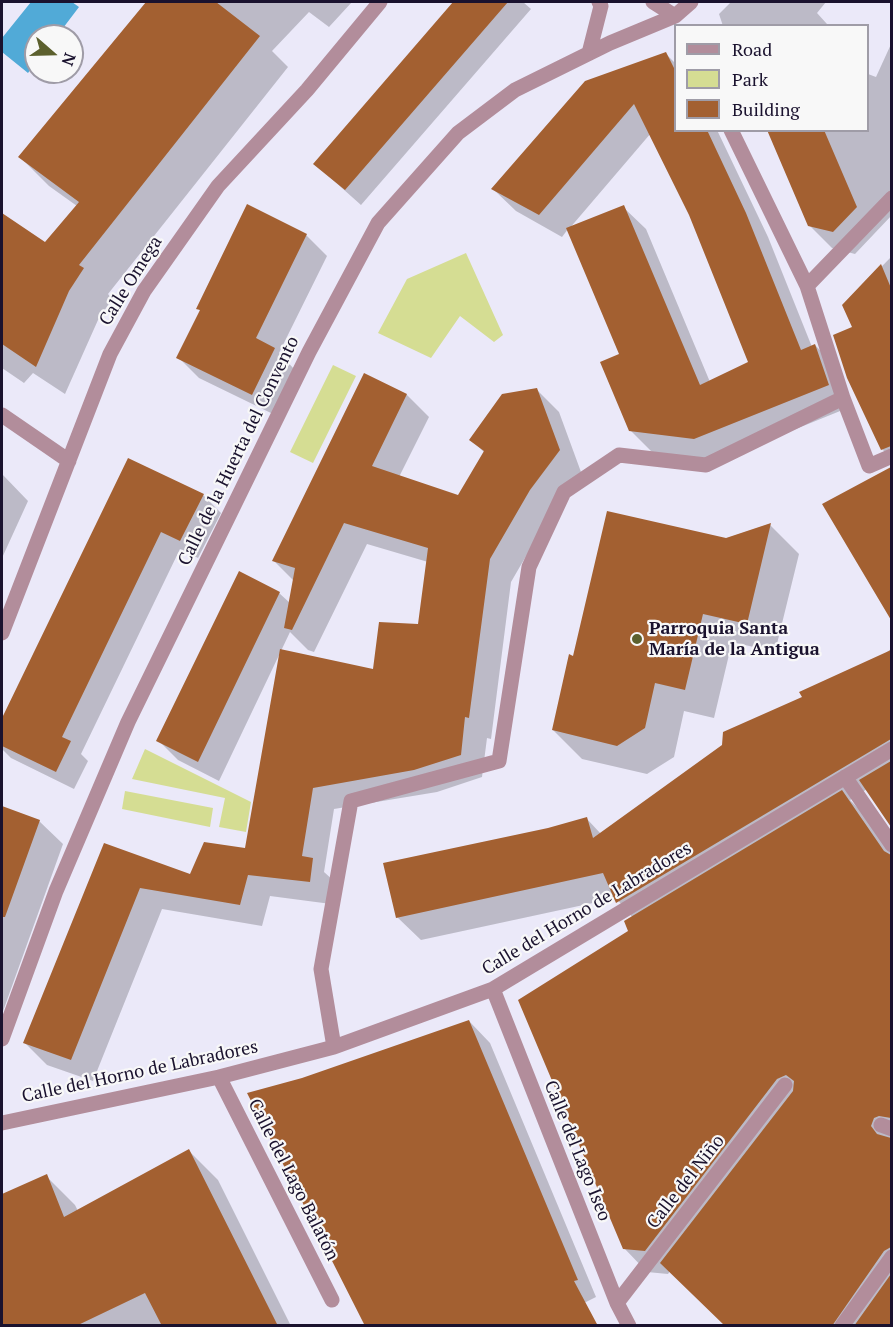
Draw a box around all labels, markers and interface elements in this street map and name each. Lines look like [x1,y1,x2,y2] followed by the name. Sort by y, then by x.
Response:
[24,24,84,84] north arrow
[674,24,869,132] legend
[732,37,772,61] text: Road
[57,50,81,69] text: N
[732,67,768,91] text: Park
[732,97,800,121] text: Building
[95,232,167,330] street label: Calle Omega
[174,333,304,569] street label: Calle de la Huerta del Convento
[649,618,820,660] place label: Parroquia Santa María de la Antigua
[630,632,644,646] marker: Parroquia Santa María de la Antigua
[478,838,696,980] street label: Calle del Horno de Labradores
[20,1036,260,1108] street label: Calle del Horno de Labradores
[539,1078,615,1224] street label: Calle del Lago Iseo
[243,1096,343,1264] street label: Calle del Lago Balatón
[643,1131,729,1233] street label: Calle del Niño

